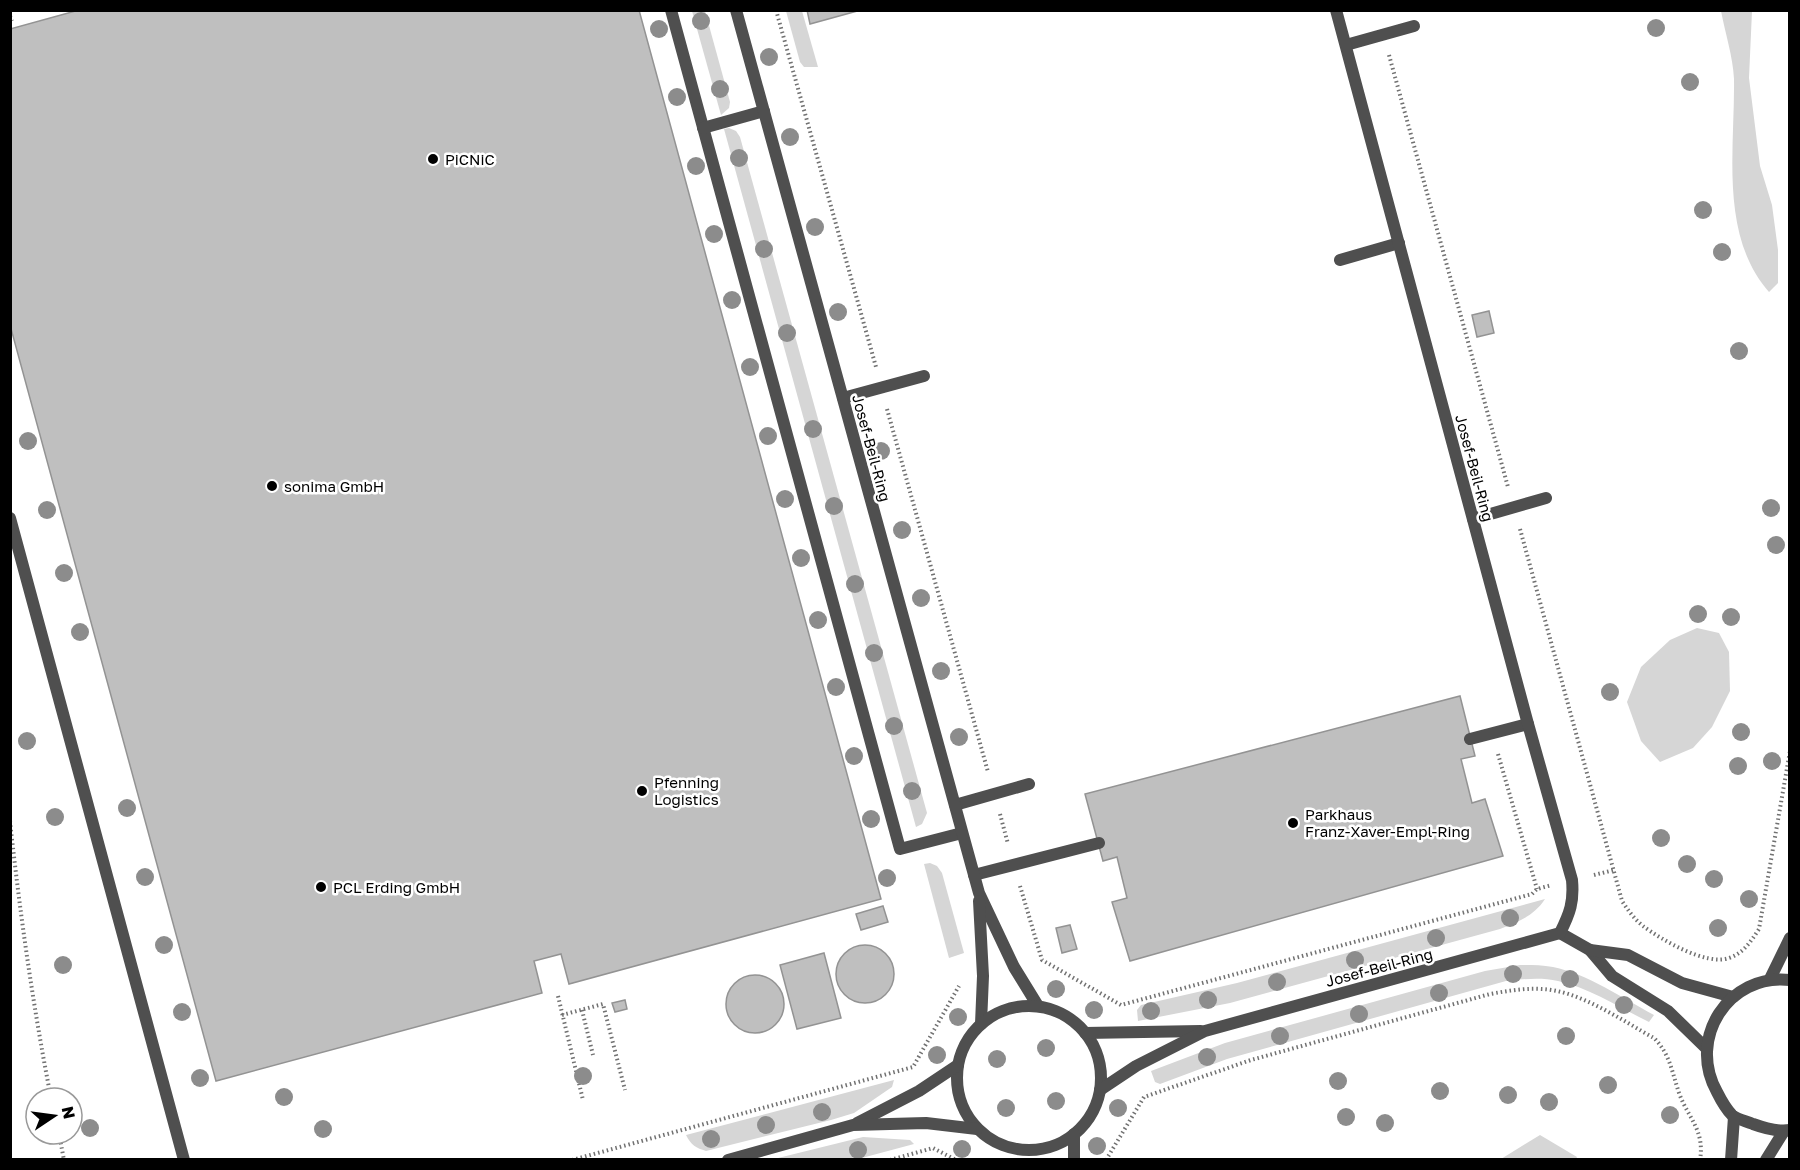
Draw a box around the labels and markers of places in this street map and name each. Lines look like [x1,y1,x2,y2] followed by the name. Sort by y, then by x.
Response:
[445,150,495,168] place label: PiCNiC
[426,152,440,166] marker: PiCNiC
[284,477,384,495] place label: sonima GmbH
[265,479,279,493] marker: sonima GmbH
[654,773,719,808] place label: Pfenning Logistics
[635,784,649,798] marker: Pfenning Logistics
[1305,805,1470,840] place label: Parkhaus Franz-Xaver-Empl-Ring
[1286,816,1300,830] marker: Parkhaus Franz-Xaver-Empl-Ring
[333,878,460,896] place label: PCL Erding GmbH
[314,880,328,894] marker: PCL Erding GmbH

